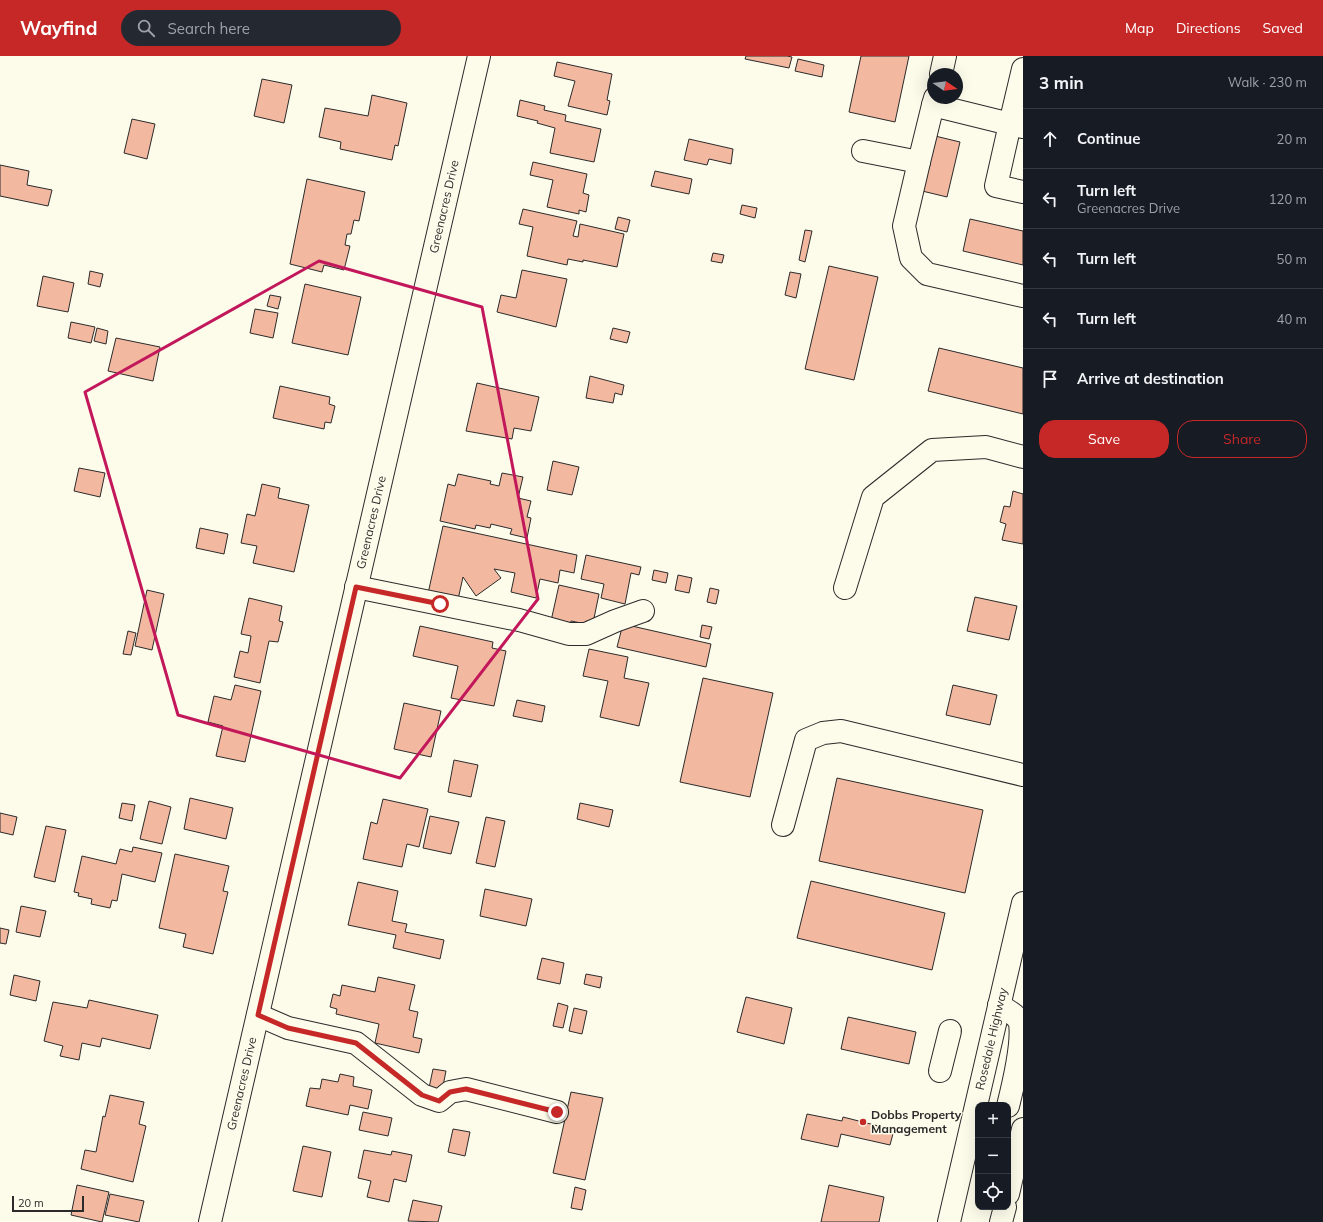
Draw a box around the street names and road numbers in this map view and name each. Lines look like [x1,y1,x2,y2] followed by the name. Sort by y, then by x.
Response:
[426,158,462,255] street label: Greenacres Drive
[353,474,389,570] street label: Greenacres Drive
[972,986,1010,1091] street label: Rosedale Highway
[223,1035,259,1132] street label: Greenacres Drive

